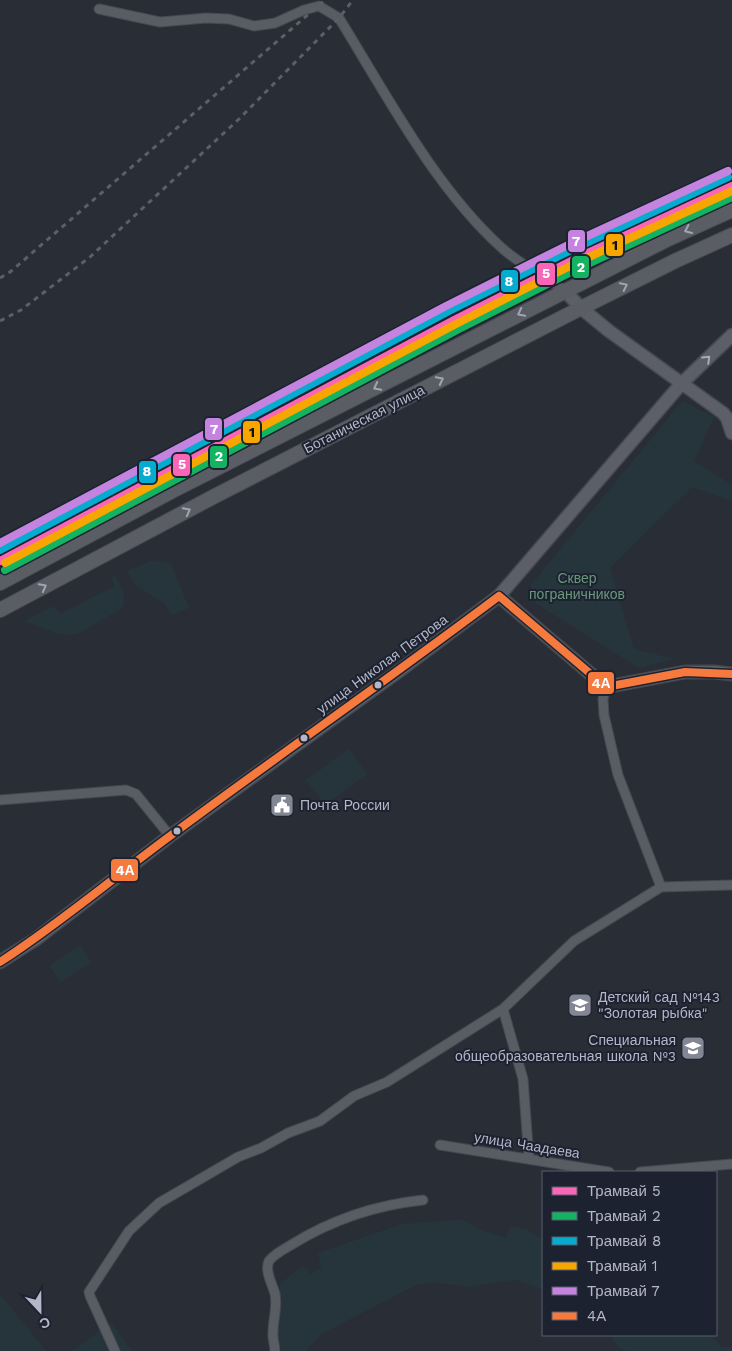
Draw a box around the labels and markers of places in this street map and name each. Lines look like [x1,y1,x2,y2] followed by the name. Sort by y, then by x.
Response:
[373,680,383,690] unlabelled marker
[299,733,309,743] unlabelled marker
[269,792,295,818] public building icon: Почта России
[300,797,390,813] place label: Почта России
[172,826,182,836] unlabelled marker
[598,989,720,1021] place label: Детский сад №143 "Золотая рыбка"
[567,992,593,1018] school or university icon: Детский сад №143 "Золотая рыбка"
[455,1032,676,1064] place label: Специальная общеобразовательная школа №3
[680,1035,706,1061] school or university icon: Специальная общеобразовательная школа №3

